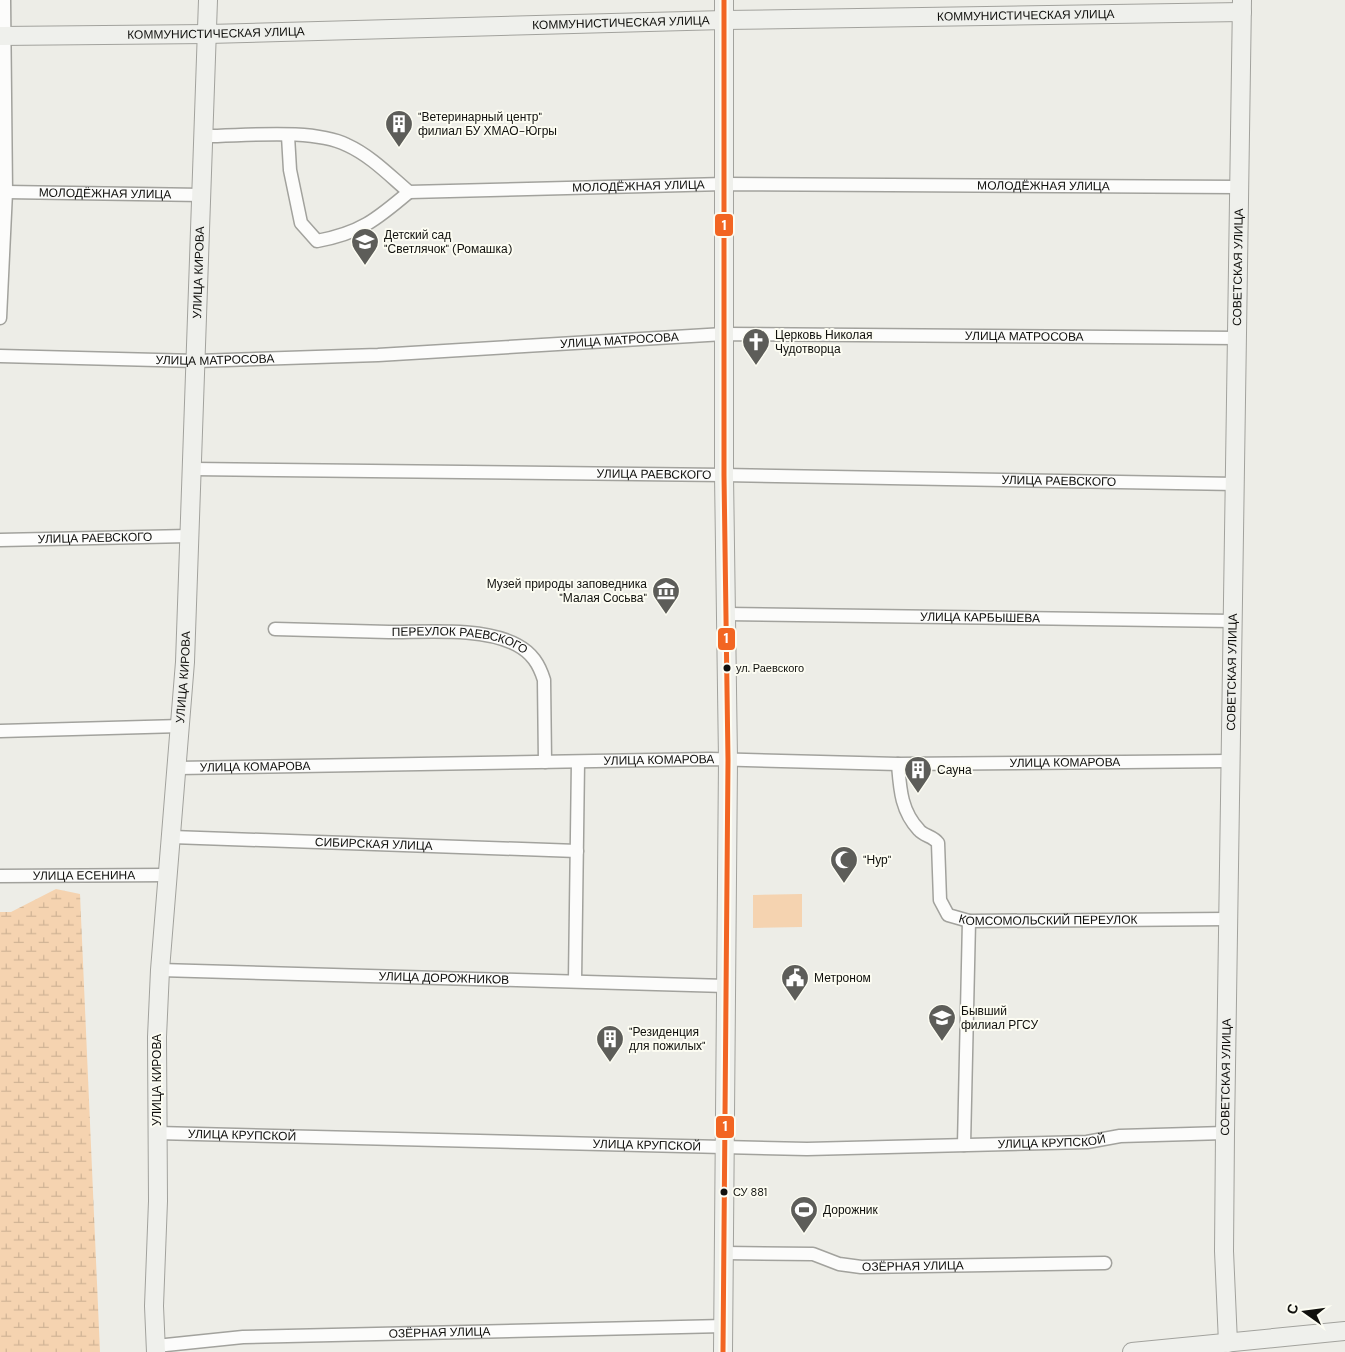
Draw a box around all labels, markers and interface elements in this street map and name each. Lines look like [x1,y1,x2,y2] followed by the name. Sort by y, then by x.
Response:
[937,6,1115,25] street label: КОММУНИСТИЧЕСКАЯ УЛИЦА
[532,12,710,33] street label: КОММУНИСТИЧЕСКАЯ УЛИЦА
[127,23,305,43] street label: КОММУНИСТИЧЕСКАЯ УЛИЦА
[384,109,414,148] building icon: "Ветеринарный центр" филиал БУ ХМАО-Югры
[418,109,557,139] place label: "Ветеринарный центр" филиал БУ ХМАО-Югры
[572,176,705,196] street label: МОЛОДЁЖНАЯ УЛИЦА
[977,177,1110,194] street label: МОЛОДЁЖНАЯ УЛИЦА
[39,184,171,203] street label: МОЛОДЁЖНАЯ УЛИЦА
[1229,208,1247,326] street label: СОВЕТСКАЯ УЛИЦА
[714,213,734,237] line badge: 1
[721,216,727,234] text: 1
[189,226,208,319] street label: УЛИЦА КИРОВА
[350,227,380,266] school or university icon: Детский сад "Светлячок" (Ромашка)
[384,227,512,257] place label: Детский сад "Светлячок" (Ромашка)
[741,327,771,366] church icon: Церковь Николая Чудотворца
[775,327,872,357] place label: Церковь Николая Чудотворца
[965,328,1084,345] street label: УЛИЦА МАТРОСОВА
[560,329,679,352] street label: УЛИЦА МАТРОСОВА
[155,350,275,369] street label: УЛИЦА МАТРОСОВА
[597,466,711,483] street label: УЛИЦА РАЕВСКОГО
[1001,472,1116,490] street label: УЛИЦА РАЕВСКОГО
[37,529,153,547] street label: УЛИЦА РАЕВСКОГО
[487,576,647,606] place label: Музей природы заповедника "Малая Сосьва"
[651,576,681,615] museum icon: Музей природы заповедника "Малая Сосьва"
[920,609,1040,626] street label: УЛИЦА КАРБЫШЕВА
[1223,613,1241,731] street label: СОВЕТСКАЯ УЛИЦА
[392,623,531,658] street label: ПЕРЕУЛОК РАЕВСКОГО
[717,627,736,651] line badge: 1
[723,629,729,647] text: 1
[172,631,194,724] street label: УЛИЦА КИРОВА
[736,661,804,675] place label: ул. Раевского
[722,663,732,673] marker: ул. Раевского
[603,751,715,769] street label: УЛИЦА КОМАРОВА
[1009,754,1120,771] street label: УЛИЦА КОМАРОВА
[903,755,933,794] building icon: Сауна
[199,758,311,776] street label: УЛИЦА КОМАРОВА
[937,762,972,778] place label: Сауна
[315,834,433,854] street label: СИБИРСКАЯ УЛИЦА
[829,845,859,884] mosque icon: "Нур"
[863,852,892,868] place label: "Нур"
[33,867,135,884] street label: УЛИЦА ЕСЕНИНА
[957,910,1138,929] street label: КОМСОМОЛЬСКИЙ ПЕРЕУЛОК
[780,963,810,1002] public building icon: Метроном
[378,968,509,988] street label: УЛИЦА ДОРОЖНИКОВ
[814,970,871,986] place label: Метроном
[927,1003,957,1042] school or university icon: Бывший филиал РГСУ
[961,1003,1038,1033] place label: Бывший филиал РГСУ
[1217,1018,1235,1136] street label: СОВЕТСКАЯ УЛИЦА
[595,1024,625,1063] building icon: "Резиденция для пожилых"
[629,1024,706,1054] place label: "Резиденция для пожилых"
[149,1034,165,1126] street label: УЛИЦА КИРОВА
[715,1115,735,1139] line badge: 1
[722,1117,728,1135] text: 1
[188,1126,296,1144] street label: УЛИЦА КРУПСКОЙ
[997,1131,1107,1152] street label: УЛИЦА КРУПСКОЙ
[592,1136,701,1154] street label: УЛИЦА КРУПСКОЙ
[733,1185,767,1199] place label: СУ 881
[719,1187,729,1197] marker: СУ 881
[789,1195,819,1234] sports icon: Дорожник
[823,1202,879,1218] place label: Дорожник
[862,1257,964,1275] street label: ОЗЁРНАЯ УЛИЦА
[1280,1287,1330,1337] north arrow
[1282,1302,1302,1316] text: С
[388,1323,491,1342] street label: ОЗЁРНАЯ УЛИЦА

